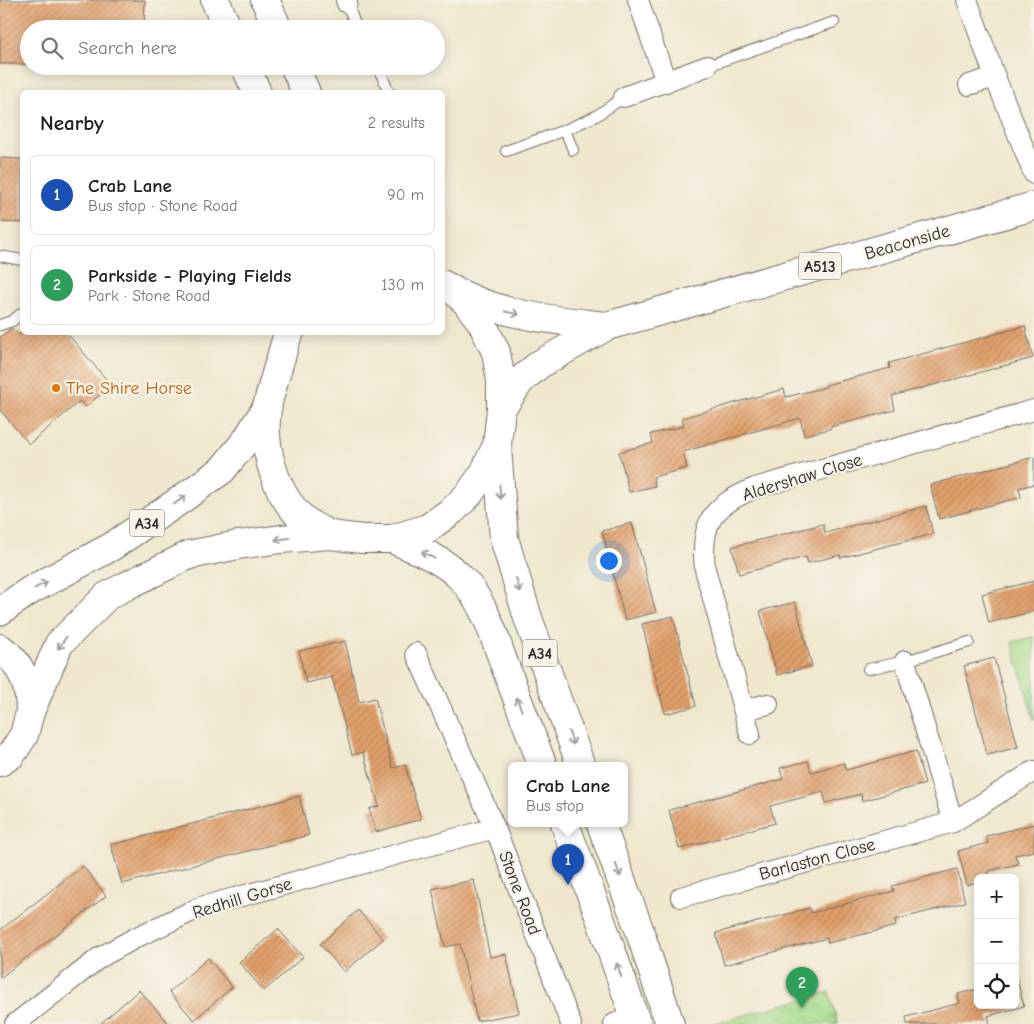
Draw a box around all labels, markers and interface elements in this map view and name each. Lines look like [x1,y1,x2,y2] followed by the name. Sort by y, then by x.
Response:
[20,20,445,75] search box
[38,34,66,62] icon: search
[78,37,177,59] text: Search here
[40,111,104,135] text: Nearby
[368,114,425,132] text: 2 results
[88,175,172,197] text: Crab Lane
[54,186,60,204] text: 1
[387,186,424,204] text: 90 m
[88,197,238,215] text: Bus stop · Stone Road
[862,220,952,265] street label: Beaconside
[799,252,841,280] road number: A513
[88,265,291,287] text: Parkside - Playing Fields
[53,276,61,294] text: 2
[381,276,424,294] text: 130 m
[88,287,210,305] text: Park · Stone Road
[503,308,519,318] one-way arrow
[66,378,192,399] place label: The Shire Horse
[50,382,62,394] marker: The Shire Horse
[740,449,865,506] street label: Aldershaw Close
[496,483,505,499] one-way arrow
[173,495,187,505] one-way arrow
[130,509,164,536] road number: A34
[274,534,290,544] one-way arrow
[596,548,622,574] your location
[420,550,435,560] one-way arrow
[514,576,524,592] one-way arrow
[34,580,49,590] one-way arrow
[56,636,66,650] one-way arrow
[522,640,558,666] road number: A34
[514,697,523,712] one-way arrow
[567,730,576,745] one-way arrow
[508,762,628,827] popup
[526,775,610,797] text: Crab Lane
[526,797,584,815] text: Bus stop
[757,834,877,885] street label: Barlaston Close
[552,844,584,885] pin: 1
[494,848,545,938] street label: Stone Road
[614,861,623,877] one-way arrow
[190,873,294,924] street label: Redhill Gorse
[974,874,1019,1009] map controls
[974,874,1019,919] button: +
[974,919,1019,964] button: −
[613,962,623,978] one-way arrow
[974,964,1019,1009] button: locate
[786,967,818,1008] pin: 2

